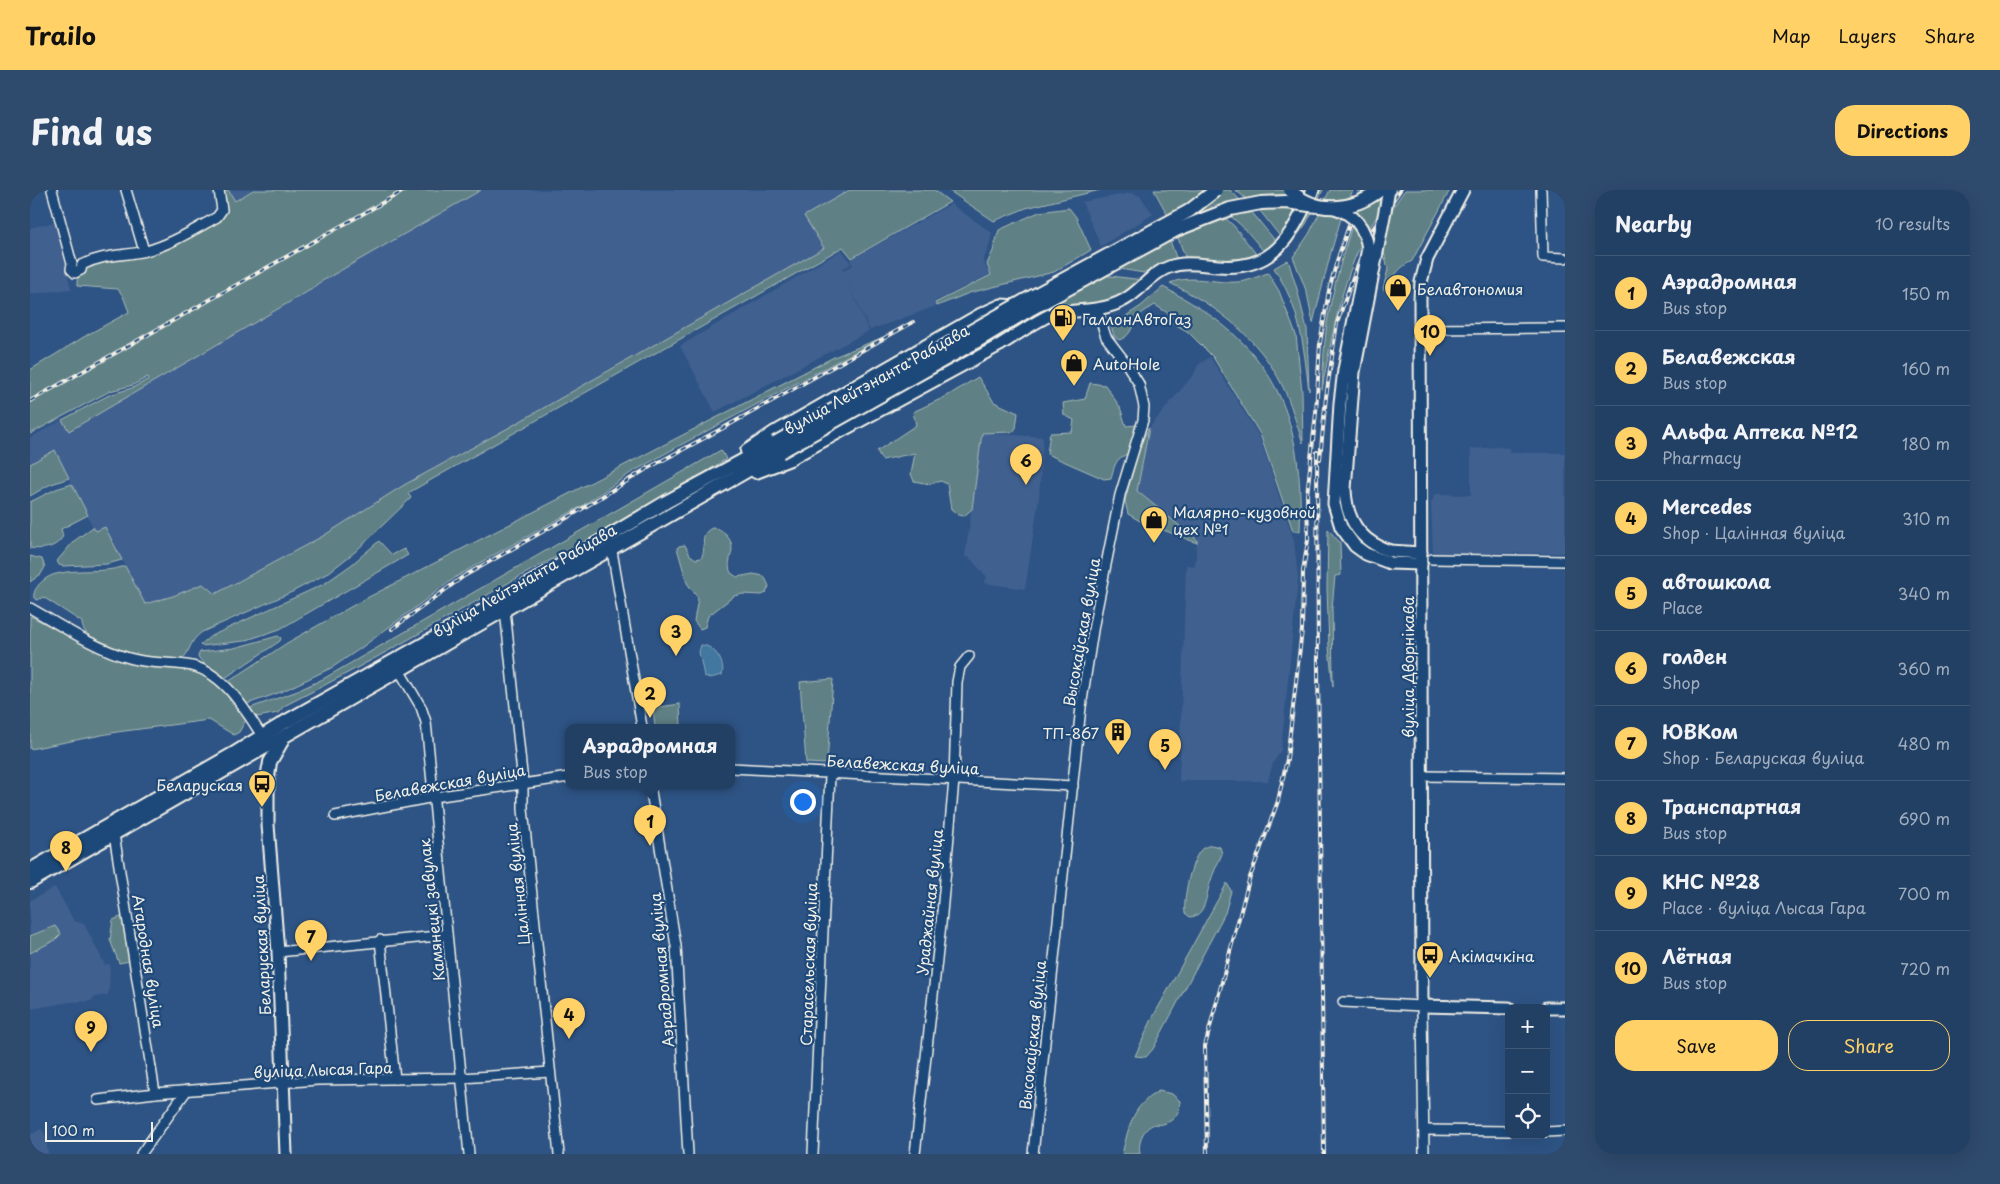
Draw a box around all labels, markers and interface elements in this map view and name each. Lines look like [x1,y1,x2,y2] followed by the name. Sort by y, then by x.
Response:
[25,17,96,53] text: Trailo
[1772,22,1811,49] text: Map
[1839,22,1896,49] text: Layers
[1924,22,1975,49] text: Share
[30,104,152,157] text: Find us
[1835,105,1970,156] button: Directions
[1615,207,1692,239] text: Nearby
[1875,211,1950,235] text: 10 results
[1662,267,1797,295] text: Аэрадромная
[1383,273,1413,312] shop icon: Белавтономия
[1417,277,1523,300] place label: Белавтономия
[1627,281,1635,305] text: 1
[1902,281,1950,305] text: 150 m
[1662,295,1727,319] text: Bus stop
[1048,303,1078,342] fuel station icon: ГаллонАвтоГаз
[1082,307,1191,330] place label: ГаллонАвтоГаз
[1414,315,1446,356] pin: 10
[779,318,974,440] street label: вуліца Лейтэнанта Рабцава
[1662,342,1796,370] text: Белавежская
[1059,348,1089,387] shop icon: AutoHole
[1093,352,1160,375] place label: AutoHole
[1625,356,1637,380] text: 2
[1902,356,1950,380] text: 160 m
[1662,370,1727,394] text: Bus stop
[1662,417,1858,445] text: Альфа Аптека №12
[1626,431,1636,455] text: 3
[1902,431,1950,455] text: 180 m
[1010,444,1042,485] pin: 6
[1662,445,1742,469] text: Pharmacy
[1662,492,1752,520] text: Mercedes
[1173,500,1316,540] place label: Малярно-кузовной цех №1
[1139,505,1169,544] shop icon: Малярно-кузовной цех №1
[1626,506,1636,530] text: 4
[1902,506,1950,530] text: 310 m
[428,517,621,642] street label: вуліца Лейтэнанта Рабцава
[1662,520,1845,544] text: Shop · Цалінная вуліца
[1057,555,1106,708] street label: Высокаўская вуліца
[1662,567,1771,595] text: автошкола
[1626,581,1636,605] text: 5
[1898,581,1950,605] text: 340 m
[1662,595,1703,619] text: Place
[1396,596,1419,738] street label: вуліца Дворнікава
[660,615,692,656] pin: 3
[1662,642,1727,670] text: голден
[1625,656,1637,680] text: 6
[1898,656,1950,680] text: 360 m
[1662,670,1700,694] text: Shop
[634,677,666,718] pin: 2
[1103,717,1133,756] building icon: ТП-867
[1662,717,1738,745] text: ЮВКом
[1042,721,1099,744] place label: ТП-867
[565,724,735,789] popup
[1149,729,1181,770] pin: 5
[582,731,718,759] text: Аэрадромная
[1626,731,1636,755] text: 7
[1898,731,1950,755] text: 480 m
[1662,745,1864,769] text: Shop · Беларуская вуліца
[826,749,981,780] street label: Белавежская вуліца
[373,757,528,807] street label: Белавежская вуліца
[582,759,648,783] text: Bus stop
[247,769,277,808] bus stop icon: Беларуская
[156,773,243,796] place label: Беларуская
[790,789,816,815] your location
[1662,792,1801,820] text: Транспартная
[634,805,666,846] pin: 1
[1626,806,1636,830] text: 8
[1899,806,1950,830] text: 690 m
[1662,820,1727,844] text: Bus stop
[499,821,535,946] street label: Цалінная вуліца
[910,827,948,976] street label: Ураджайная вуліца
[50,831,82,872] pin: 8
[412,837,450,982] street label: Камянецкі завулак
[1662,867,1760,895] text: КНС №28
[246,874,276,1016] street label: Беларуская вуліца
[794,881,822,1046] street label: Старасельская вуліца
[1626,881,1636,905] text: 9
[1898,881,1950,905] text: 700 m
[643,891,679,1048] street label: Аэрадромная вуліца
[127,893,171,1030] street label: Агародная вуліца
[1662,895,1866,919] text: Place · вуліца Лысая Гара
[295,920,327,961] pin: 7
[1415,940,1445,979] bus stop icon: Акімачкіна
[1662,942,1732,970] text: Лётная
[1449,944,1535,967] place label: Акімачкіна
[1621,956,1641,980] text: 10
[1900,956,1950,980] text: 720 m
[1013,958,1051,1111] street label: Высокаўская вуліца
[1662,970,1727,994] text: Bus stop
[553,998,585,1039] pin: 4
[1505,1004,1550,1139] map controls
[1505,1004,1550,1049] button: +
[75,1011,107,1052] pin: 9
[1615,1020,1778,1071] button: Save
[1788,1020,1950,1071] button: Share
[1505,1049,1550,1094] button: −
[253,1055,393,1083] street label: вуліца Лысая Гара
[1505,1094,1550,1139] button: locate
[45,1119,152,1142] scale bar
[52,1120,95,1141] text: 100 m

